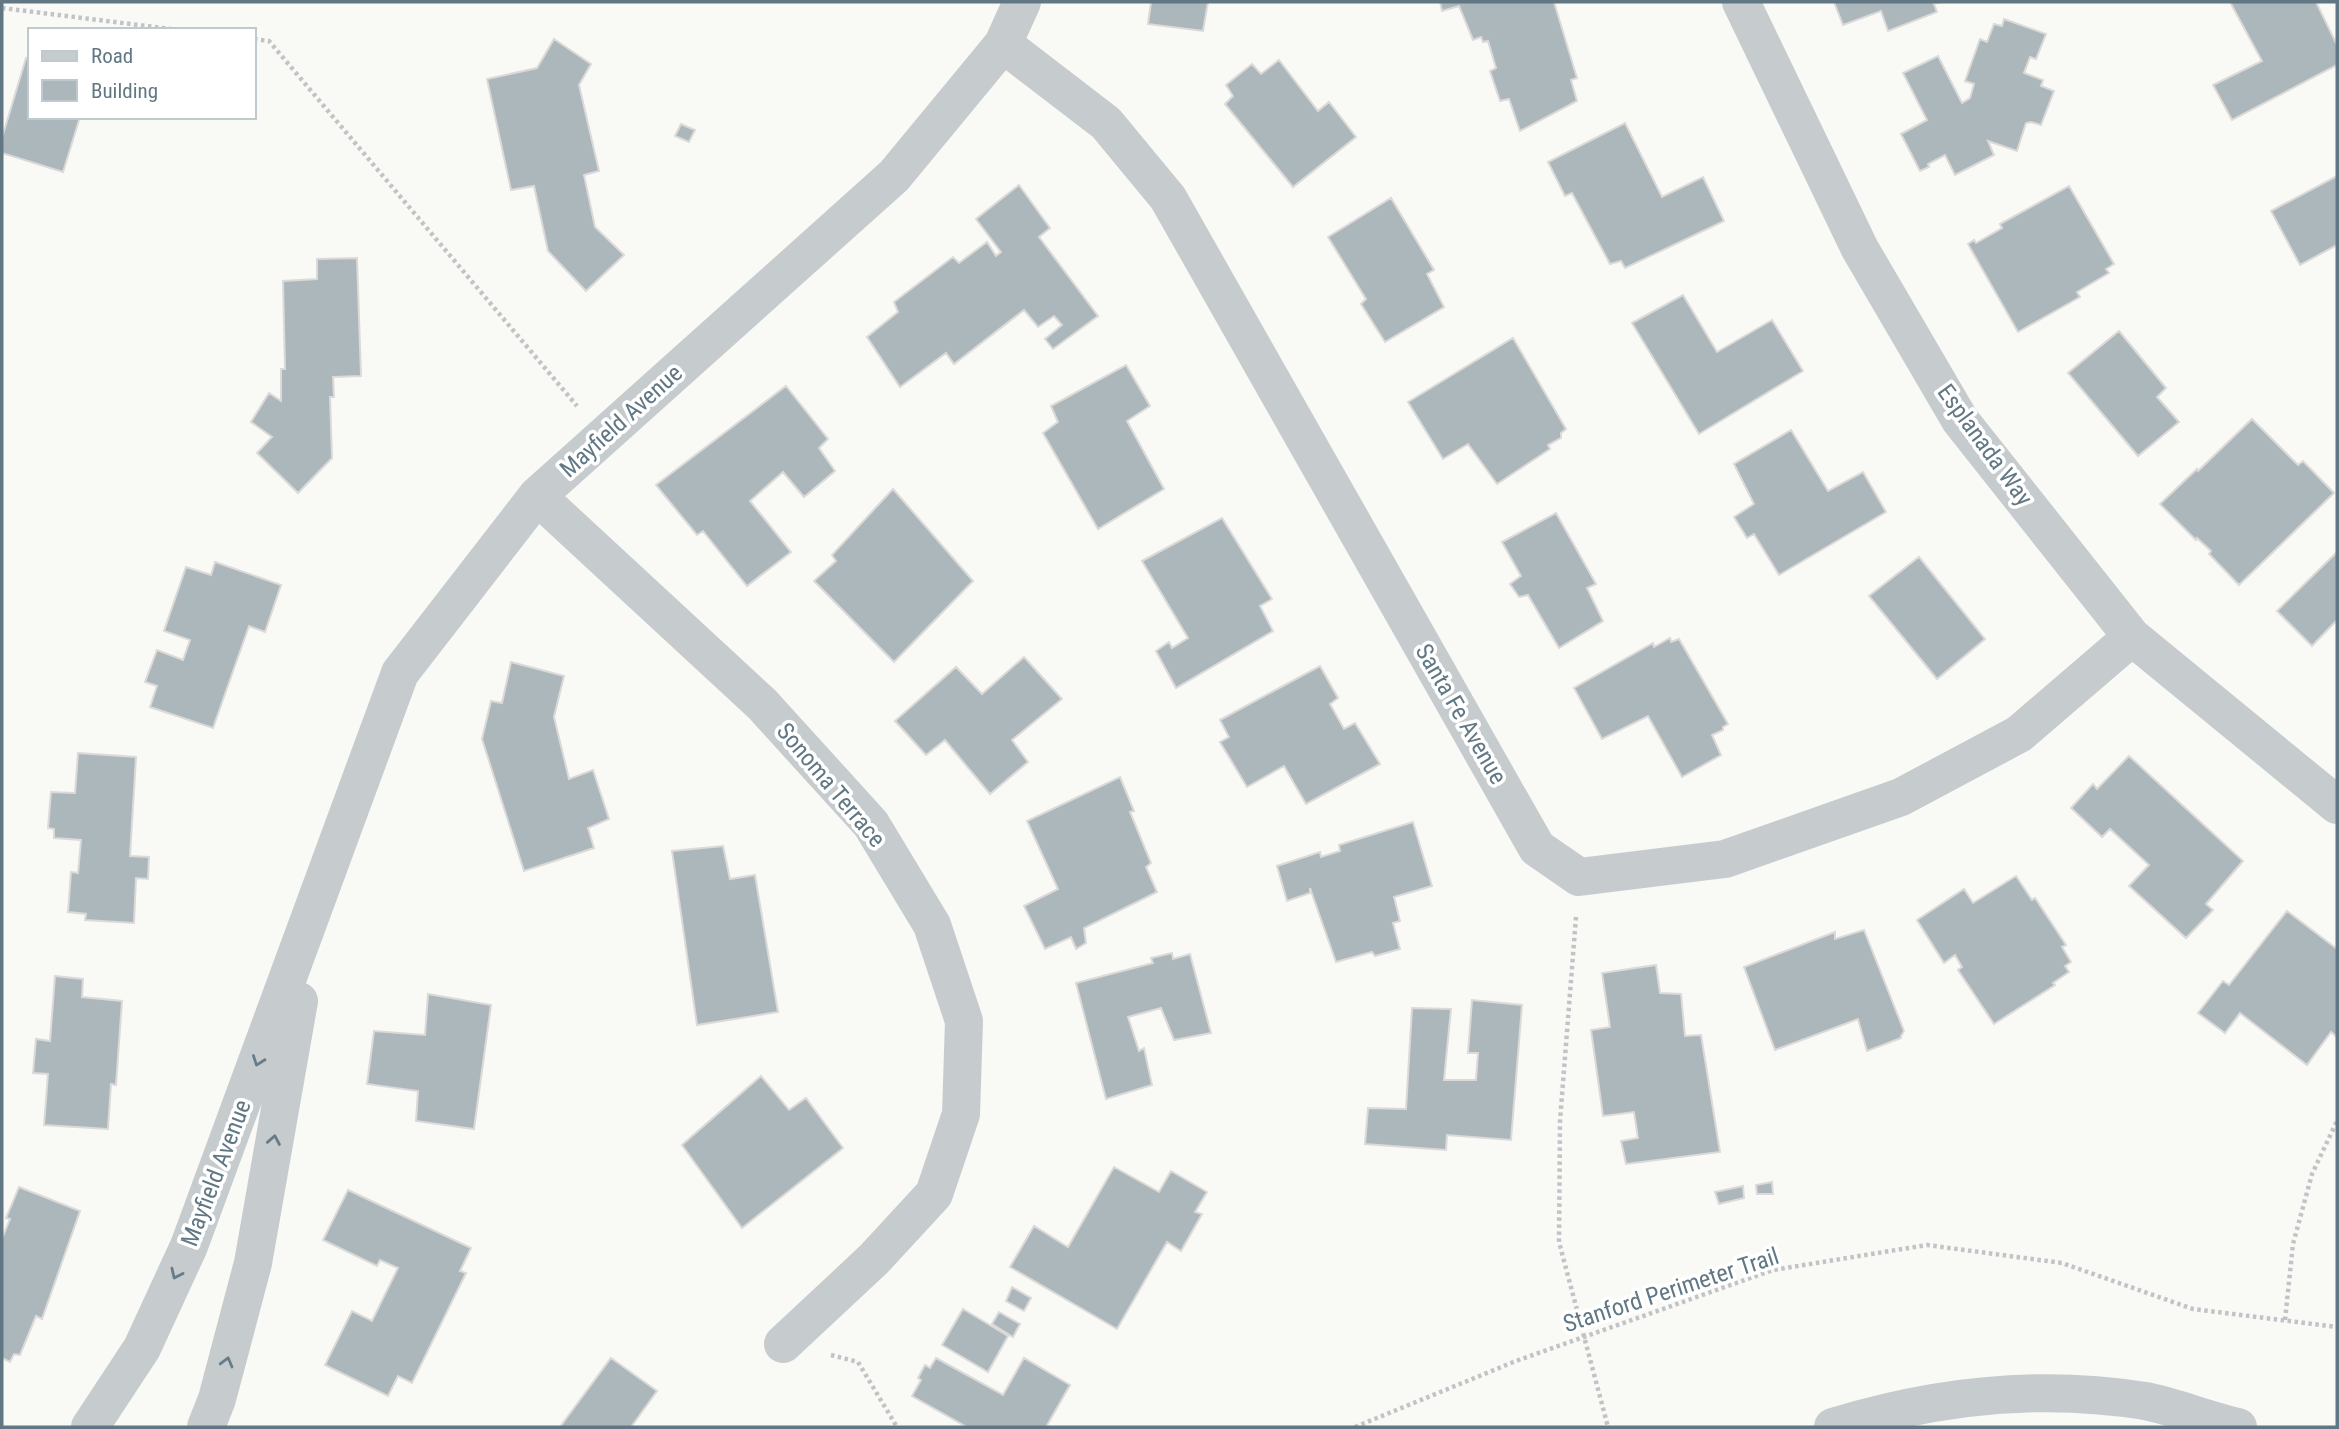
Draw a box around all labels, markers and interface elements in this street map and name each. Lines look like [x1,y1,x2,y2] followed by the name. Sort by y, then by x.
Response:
[28,28,256,119] legend
[91,44,133,68] text: Road
[91,79,158,103] text: Building
[554,359,688,483] street label: Mayfield Avenue
[1932,379,2038,511] street label: Esplanada Way
[1410,639,1512,789] street label: Santa Fe Avenue
[771,717,891,853] street label: Sonoma Terrace
[252,1055,266,1067] one-way arrow
[175,1096,257,1250] street label: Mayfield Avenue
[266,1134,281,1146] one-way arrow
[1560,1242,1782,1338] street label: Stanford Perimeter Trail
[171,1267,185,1279] one-way arrow
[218,1356,233,1368] one-way arrow

